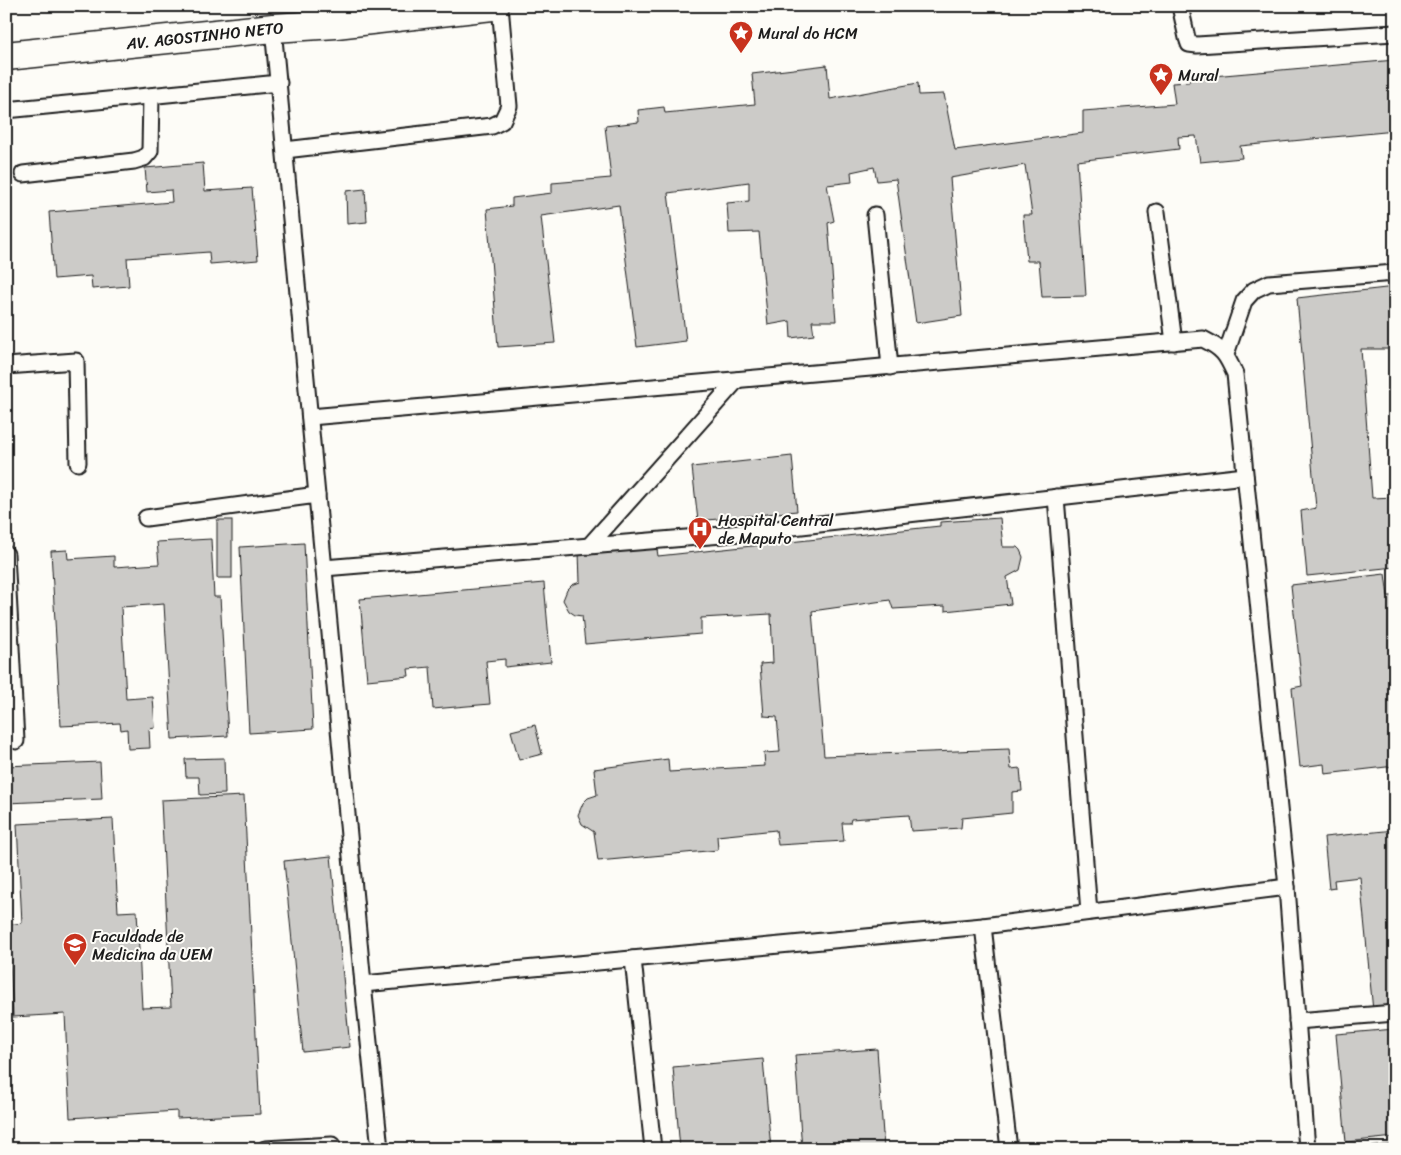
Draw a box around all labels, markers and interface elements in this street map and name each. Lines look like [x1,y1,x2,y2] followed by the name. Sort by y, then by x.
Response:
[124,13,284,58] street label: AV. AGOSTINHO NETO
[758,19,858,48] place label: Mural do HCM
[728,20,754,54] place icon: Mural do HCM
[1178,61,1219,90] place label: Mural
[1148,62,1174,96] place icon: Mural
[718,506,834,553] place label: Hospital Central de Maputo
[687,516,713,550] hospital icon: Hospital Central de Maputo
[92,922,213,969] place label: Faculdade de Medicina da UEM
[62,932,88,966] school or university icon: Faculdade de Medicina da UEM

